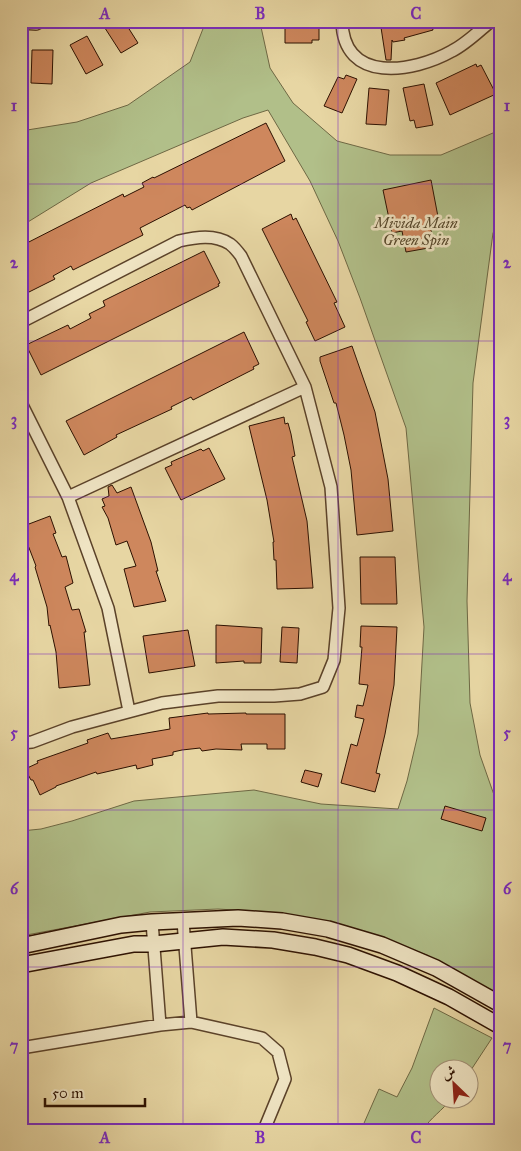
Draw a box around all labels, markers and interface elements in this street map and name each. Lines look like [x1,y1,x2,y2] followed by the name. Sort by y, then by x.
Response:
[99,4,111,23] text: A
[255,4,265,23] text: B
[411,4,422,23] text: C
[11,96,18,115] text: 1
[504,96,511,115] text: 1
[372,214,458,250] park label: Mivida Main Green Spin
[10,253,19,272] text: 2
[503,253,512,272] text: 2
[11,410,17,430] text: 3
[504,410,510,430] text: 3
[10,566,20,586] text: 4
[503,566,513,586] text: 4
[10,723,18,742] text: 5
[503,723,511,742] text: 5
[10,879,19,898] text: 6
[503,879,512,898] text: 6
[10,1036,19,1055] text: 7
[503,1036,512,1055] text: 7
[428,1058,478,1108] north arrow
[439,1062,459,1083] text: ش
[45,1076,145,1108] scale bar
[52,1084,84,1102] text: 50 m
[99,1128,111,1147] text: A
[255,1128,265,1147] text: B
[411,1128,422,1147] text: C

